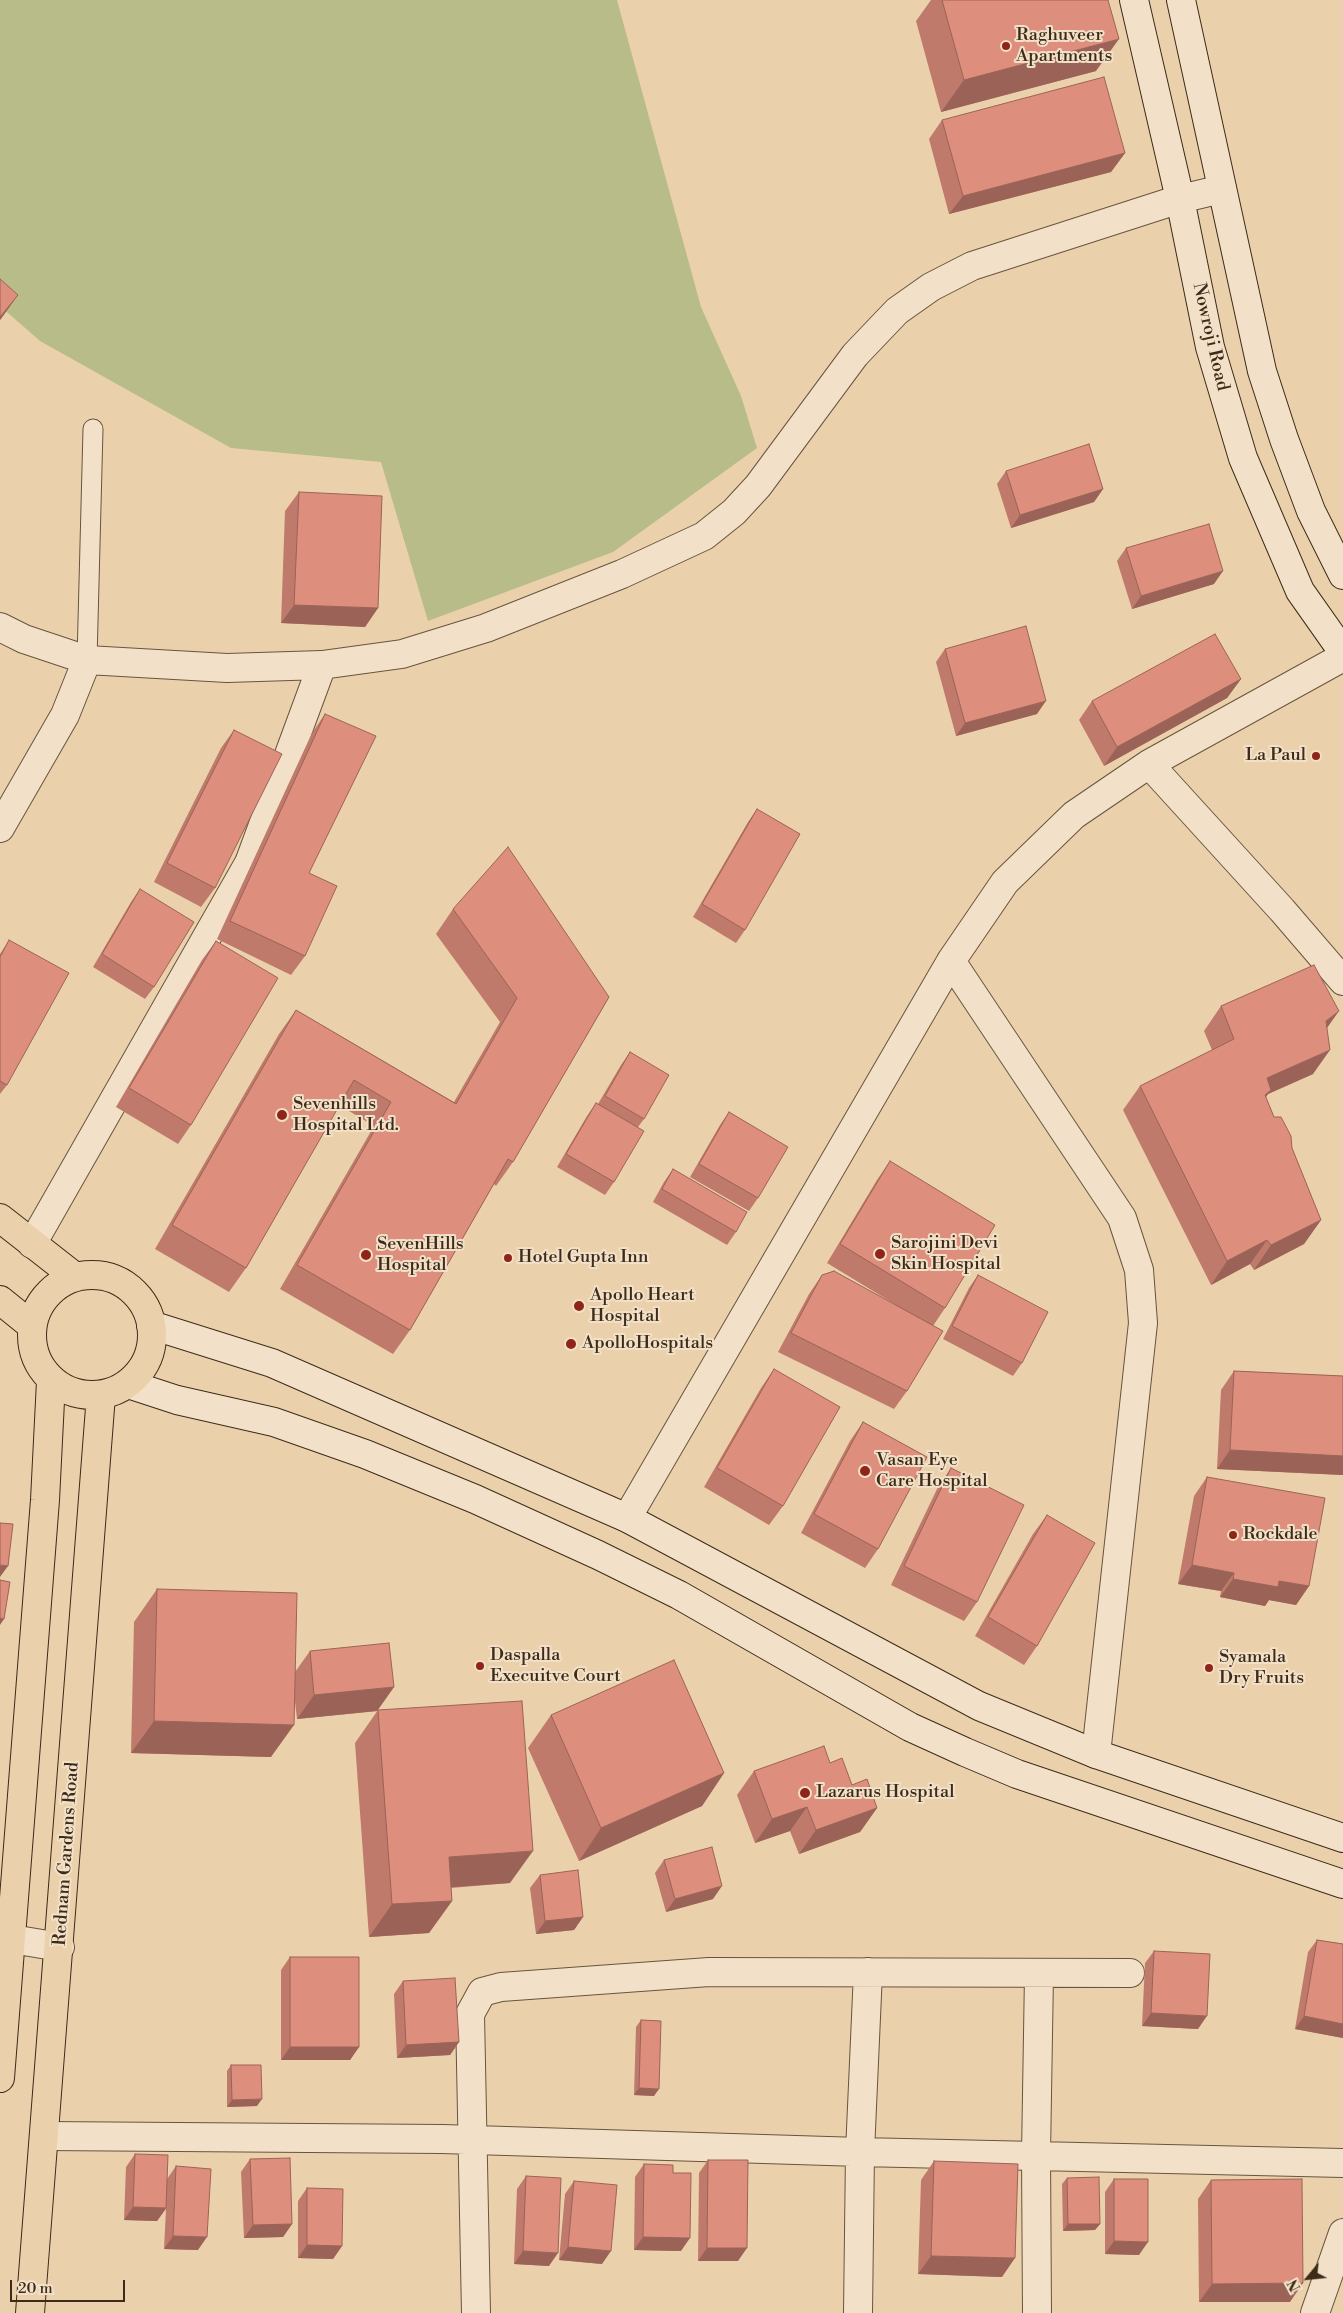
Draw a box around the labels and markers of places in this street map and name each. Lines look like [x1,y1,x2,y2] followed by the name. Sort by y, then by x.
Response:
[1016,25,1112,68] place label: Raghuveer Apartments
[1000,40,1012,52] marker: Raghuveer Apartments
[1245,745,1306,767] place label: La Paul
[1310,750,1322,762] marker: La Paul
[293,1094,399,1136] place label: Sevenhills Hospital Ltd.
[275,1108,289,1122] marker: Sevenhills Hospital Ltd.
[891,1233,1001,1276] place label: Sarojini Devi Skin Hospital
[377,1234,464,1276] place label: SevenHills Hospital
[518,1247,648,1269] place label: Hotel Gupta Inn
[873,1247,887,1261] marker: Sarojini Devi Skin Hospital
[359,1248,373,1262] marker: SevenHills Hospital
[502,1252,514,1264] marker: Hotel Gupta Inn
[590,1285,695,1328] place label: Apollo Heart Hospital
[572,1299,586,1313] marker: Apollo Heart Hospital
[582,1333,713,1355] place label: ApolloHospitals
[564,1337,578,1351] marker: ApolloHospitals
[876,1450,988,1492] place label: Vasan Eye Care Hospital
[858,1464,872,1478] marker: Vasan Eye Care Hospital
[1243,1524,1318,1546] place label: Rockdale
[1227,1529,1239,1541] marker: Rockdale
[490,1645,621,1688] place label: Daspalla Execuitve Court
[1219,1647,1304,1690] place label: Syamala Dry Fruits
[474,1660,486,1672] marker: Daspalla Execuitve Court
[1203,1662,1215,1674] marker: Syamala Dry Fruits
[816,1782,955,1804] place label: Lazarus Hospital
[798,1786,812,1800] marker: Lazarus Hospital

